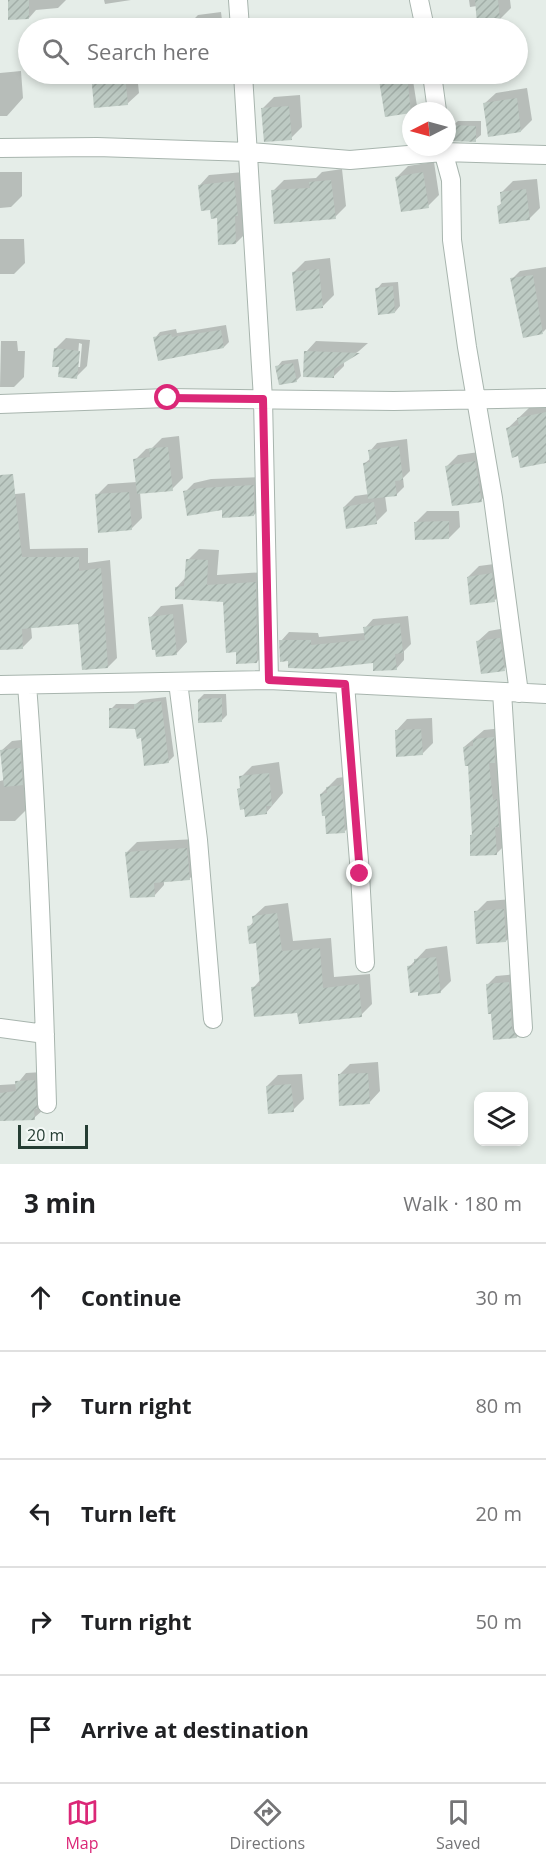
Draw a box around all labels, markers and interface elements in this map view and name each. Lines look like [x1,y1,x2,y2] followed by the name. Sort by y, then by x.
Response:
[18,18,528,84] search box
[39,35,72,68] icon: search
[87,36,210,66] text: Search here
[402,102,456,156] north arrow
[154,384,180,410] route start
[346,860,372,886] route end
[474,1092,528,1146] map controls
[474,1092,528,1146] button: layers
[18,1122,88,1150] scale bar
[27,1124,64,1146] text: 20 m
[24,1185,96,1221] text: 3 min
[403,1190,522,1217] text: Walk · 180 m
[24,1281,57,1314] icon: ahead
[81,1282,181,1312] text: Continue
[475,1284,522,1311] text: 30 m
[24,1389,57,1422] icon: right
[81,1390,192,1420] text: Turn right
[475,1392,522,1419] text: 80 m
[24,1497,57,1530] icon: left
[81,1498,176,1528] text: Turn left
[475,1500,522,1527] text: 20 m
[24,1605,57,1638] icon: right
[81,1606,192,1636] text: Turn right
[475,1608,522,1635] text: 50 m
[24,1713,57,1746] icon: arrive
[81,1714,309,1744] text: Arrive at destination
[65,1796,99,1854] tab: Map
[229,1796,305,1854] tab: Directions
[436,1796,481,1854] tab: Saved

